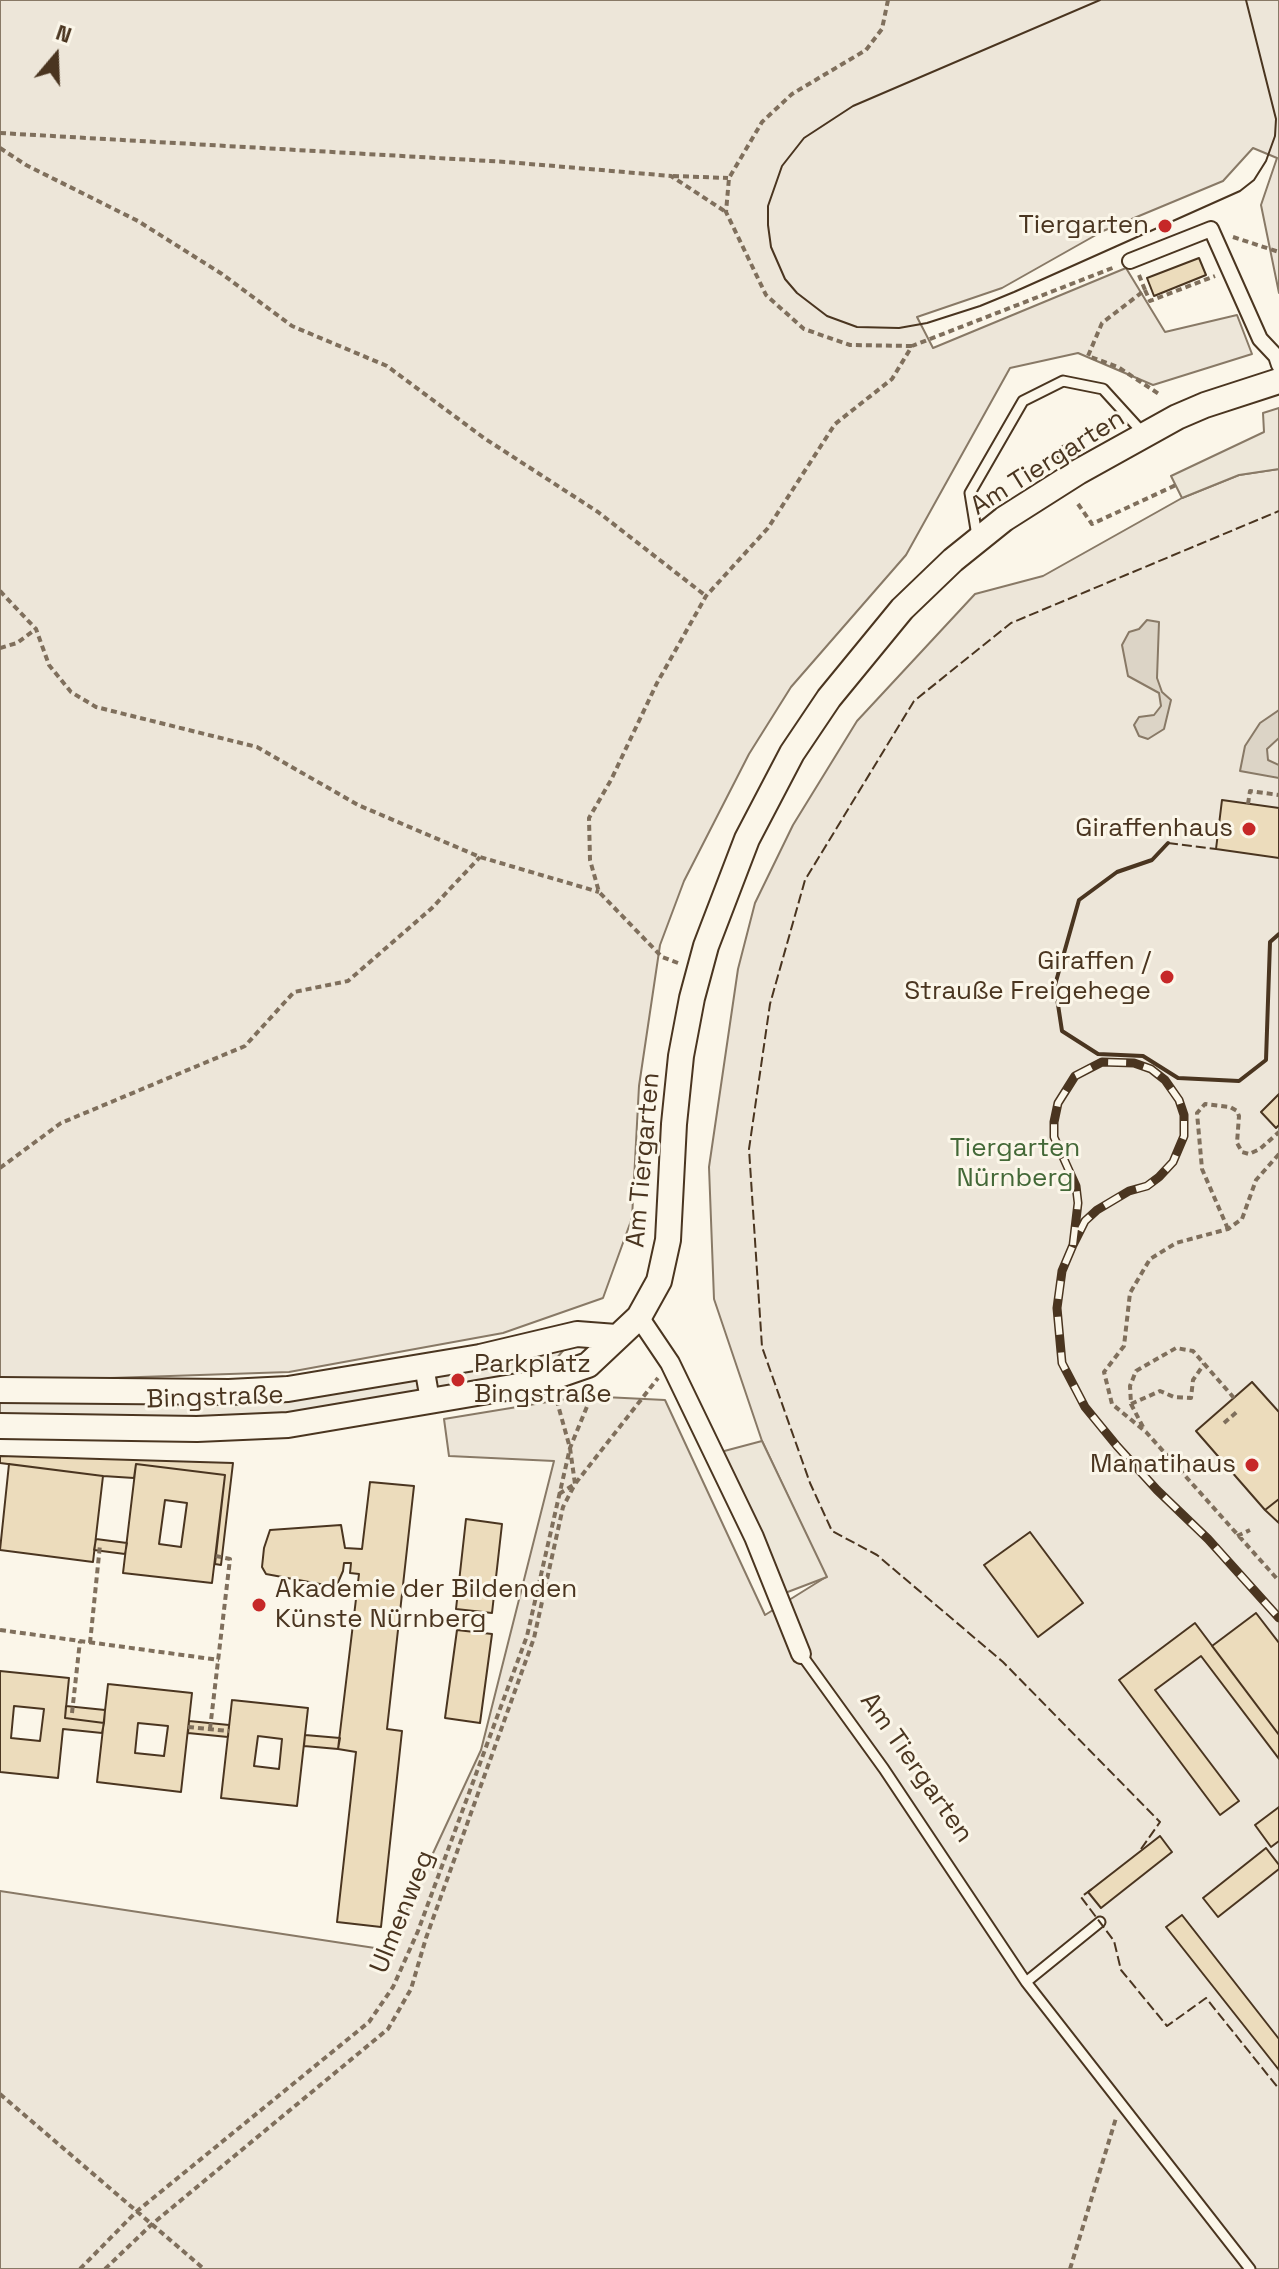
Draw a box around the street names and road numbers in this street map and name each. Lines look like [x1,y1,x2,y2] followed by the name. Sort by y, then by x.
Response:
[965,403,1131,523] street label: Am Tiergarten
[621,1071,667,1249] street label: Am Tiergarten
[146,1380,284,1416] street label: Bingstraße
[853,1687,979,1849] street label: Am Tiergarten
[364,1846,442,1978] street label: Ulmenweg

